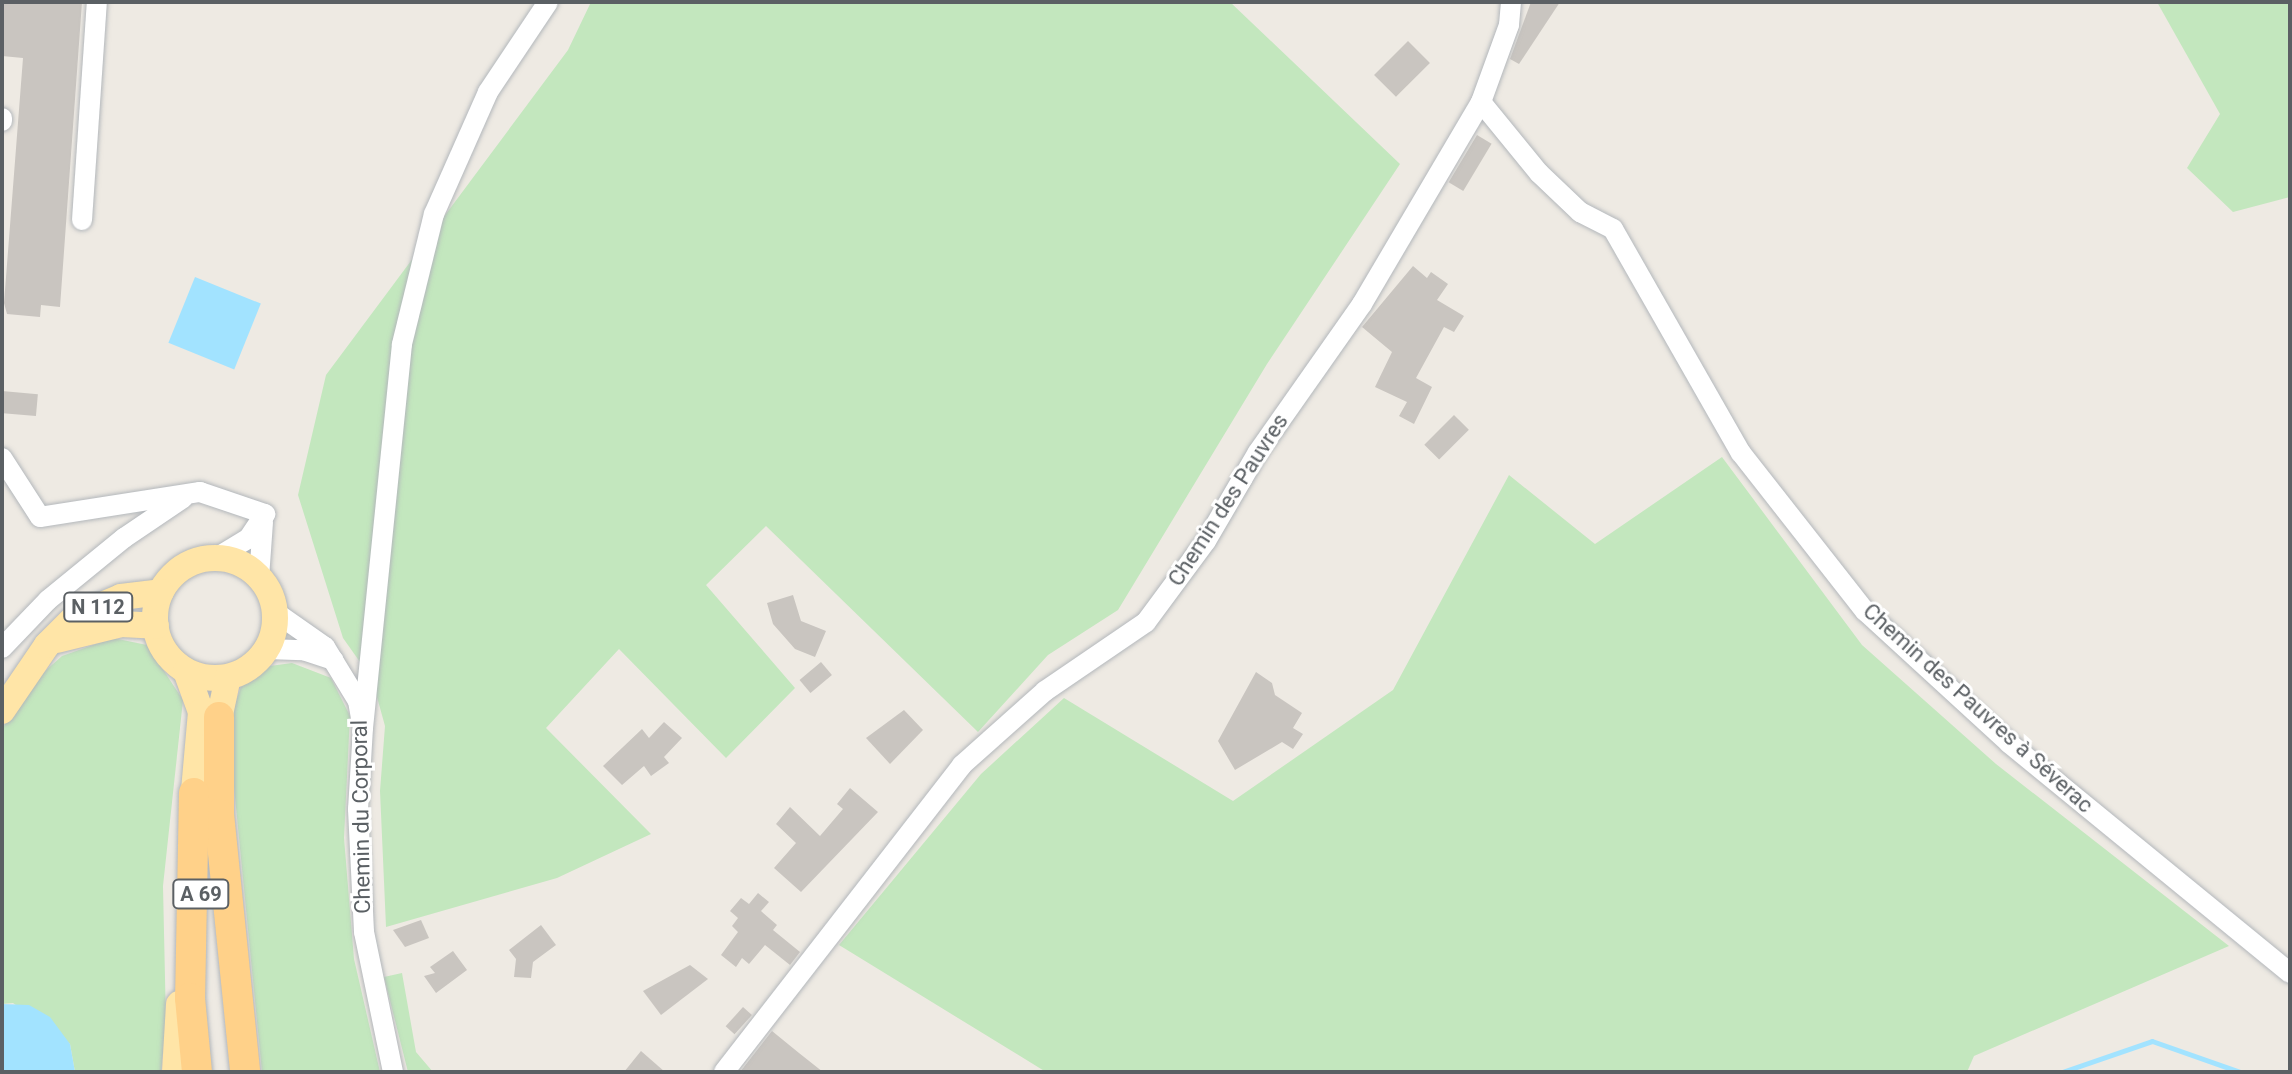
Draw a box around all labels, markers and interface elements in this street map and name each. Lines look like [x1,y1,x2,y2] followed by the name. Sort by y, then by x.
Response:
[1162,409,1294,591] street label: Chemin des Pauvres
[62,591,134,623] road number: N 112
[1858,598,2098,818] street label: Chemin des Pauvres à Séverac
[346,720,376,914] street label: Chemin du Corporal
[171,878,231,910] road number: A 69

